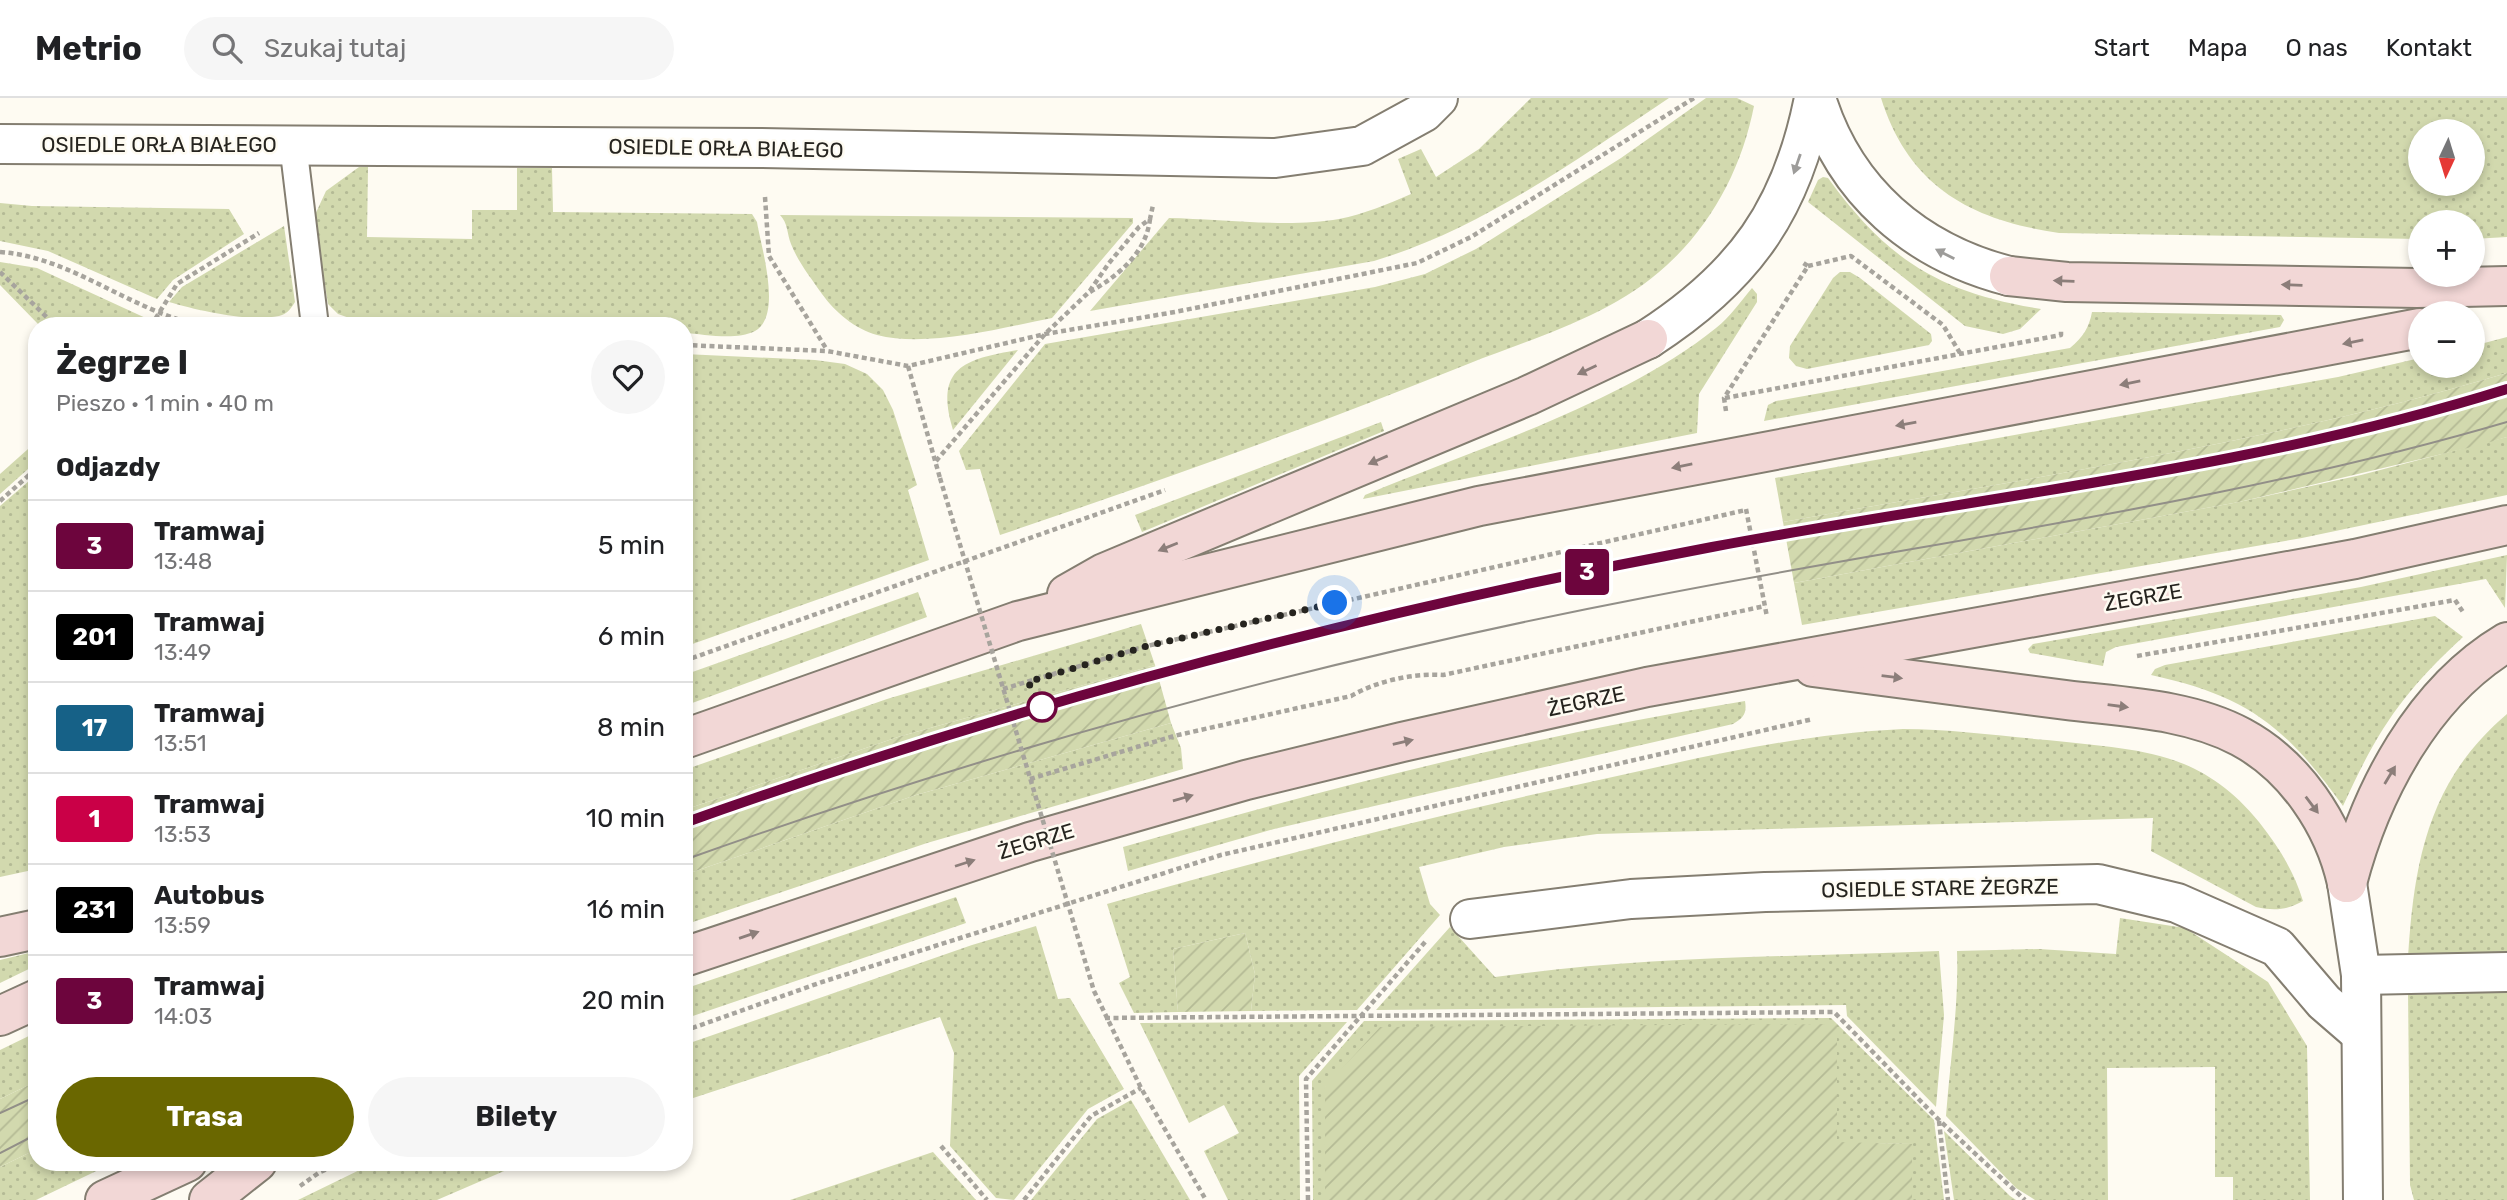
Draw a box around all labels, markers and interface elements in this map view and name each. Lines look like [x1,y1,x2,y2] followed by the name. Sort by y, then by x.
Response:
[184,17,674,80] search box
[35,29,142,68] text: Metrio
[208,29,246,67] icon: search
[264,33,406,64] text: Szukaj tutaj
[2094,34,2150,62] text: Start
[2188,34,2248,62] text: Mapa
[2286,34,2348,62] text: O nas
[2386,34,2472,62] text: Kontakt
[2408,119,2485,196] north arrow
[2408,119,2485,378] map controls
[41,132,277,157] street label: OSIEDLE ORŁA BIAŁEGO
[608,133,844,163] street label: OSIEDLE ORŁA BIAŁEGO
[1791,154,1802,175] one-way arrow
[2408,210,2485,287] button: +
[1935,248,1955,259] one-way arrow
[2053,276,2075,287] one-way arrow
[2281,279,2303,290] one-way arrow
[2408,301,2485,378] button: −
[2342,337,2364,348] one-way arrow
[591,340,665,414] button: heart
[56,343,188,382] text: Żegrze I
[1577,364,1597,375] one-way arrow
[2119,378,2141,389] one-way arrow
[56,389,274,417] text: Pieszo · 1 min · 40 m
[1895,419,1917,430] one-way arrow
[56,452,160,483] text: Odjazdy
[1368,455,1389,466] one-way arrow
[1671,460,1693,471] one-way arrow
[154,516,265,547] text: Tramwaj
[598,530,665,561] text: 5 min
[87,532,102,560] text: 3
[1157,542,1178,553] one-way arrow
[154,547,212,575] text: 13:48
[1564,549,1610,595] line badge: 3
[1579,558,1595,586] text: 3
[2102,578,2184,616] street label: ŻEGRZE
[1317,585,1352,620] your location
[154,607,265,638] text: Tramwaj
[598,621,665,652] text: 6 min
[73,623,116,651] text: 201
[154,638,211,666] text: 13:49
[1881,672,1903,683] one-way arrow
[1545,681,1627,721] street label: ŻEGRZE
[1027,692,1057,722] unlabelled marker
[154,698,265,729] text: Tramwaj
[2107,701,2129,712] one-way arrow
[597,712,665,743] text: 8 min
[82,714,107,742] text: 17
[154,729,207,757] text: 13:51
[1392,736,1414,747] one-way arrow
[2384,765,2396,784] one-way arrow
[154,789,265,820] text: Tramwaj
[1172,793,1193,803] one-way arrow
[2305,796,2319,814] one-way arrow
[586,803,665,834] text: 10 min
[89,805,100,833] text: 1
[995,818,1077,864] street label: ŻEGRZE
[154,820,211,848] text: 13:53
[954,857,975,868] one-way arrow
[1821,873,2059,903] street label: OSIEDLE STARE ŻEGRZE
[154,880,265,911] text: Autobus
[587,894,665,925] text: 16 min
[73,896,116,924] text: 231
[154,911,211,939] text: 13:59
[738,929,759,940] one-way arrow
[154,971,265,1002] text: Tramwaj
[582,985,665,1016] text: 20 min
[87,987,102,1015] text: 3
[154,1002,212,1030] text: 14:03
[56,1077,354,1157] button: Trasa
[368,1077,665,1157] button: Bilety

